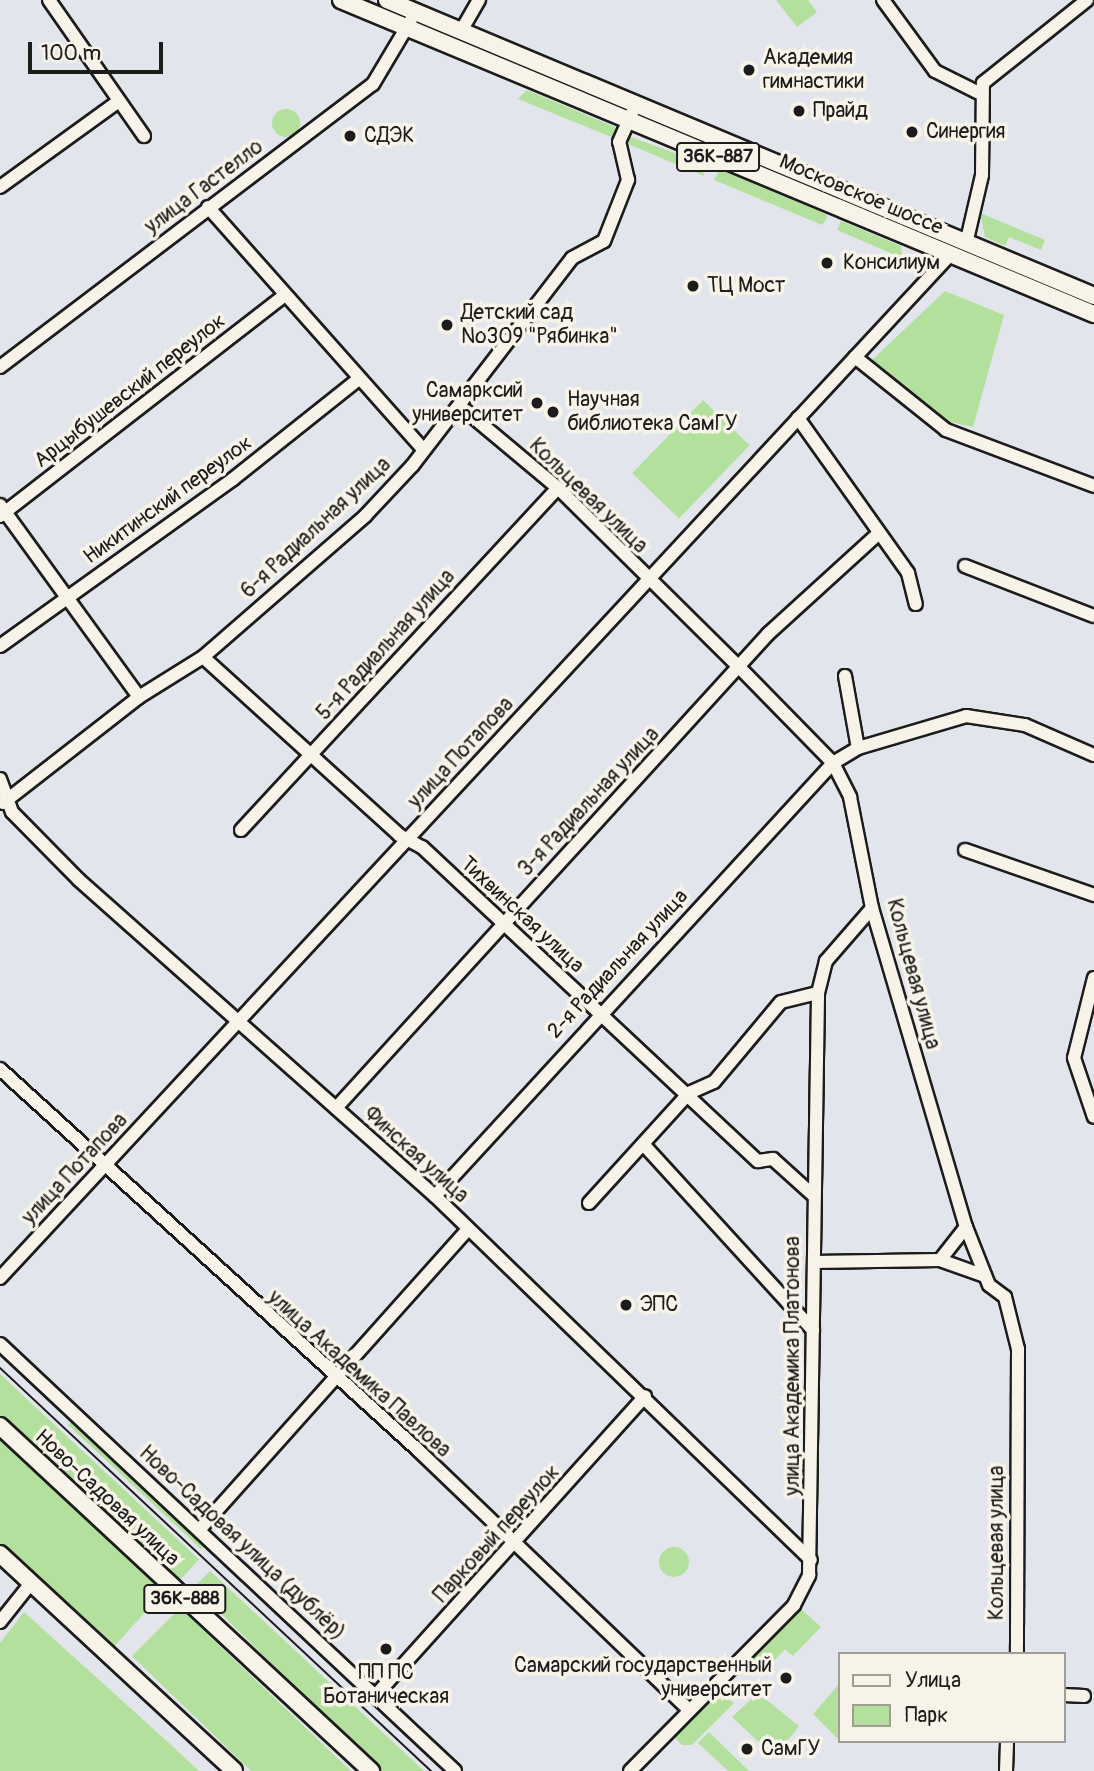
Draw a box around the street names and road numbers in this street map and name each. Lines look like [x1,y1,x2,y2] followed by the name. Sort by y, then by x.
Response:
[140,134,268,240] street label: улица Гастелло
[676,141,760,172] road number: 36К-887
[776,149,946,241] street label: Московское шоссе
[29,309,231,473] street label: Арцыбушевский переулок
[79,430,257,570] street label: Никитинский переулок
[524,433,652,559] street label: Кольцевая улица
[236,452,396,604] street label: 6-я Радиальная улица
[312,564,460,726] street label: 5-я Радиальная улица
[403,692,519,814] street label: улица Потапова
[513,722,665,882] street label: 3-я Радиальная улица
[455,851,589,979] street label: Тихвинская улица
[542,884,694,1044] street label: 2-я Радиальная улица
[881,896,945,1052] street label: Кольцевая улица
[359,1102,473,1208] street label: Финская улица
[17,1108,133,1230] street label: улица Потапова
[780,1236,806,1496] street label: улица Академика Платонова
[262,1285,456,1463] street label: улица Академика Павлова
[29,1424,185,1572] street label: Ново-Садовая улица
[134,1441,350,1645] street label: Ново-Садовая улица (дублёр)
[429,1460,565,1608] street label: Парковый переулок
[984,1466,1010,1620] street label: Кольцевая улица
[143,1583,227,1614] road number: 36К-888

